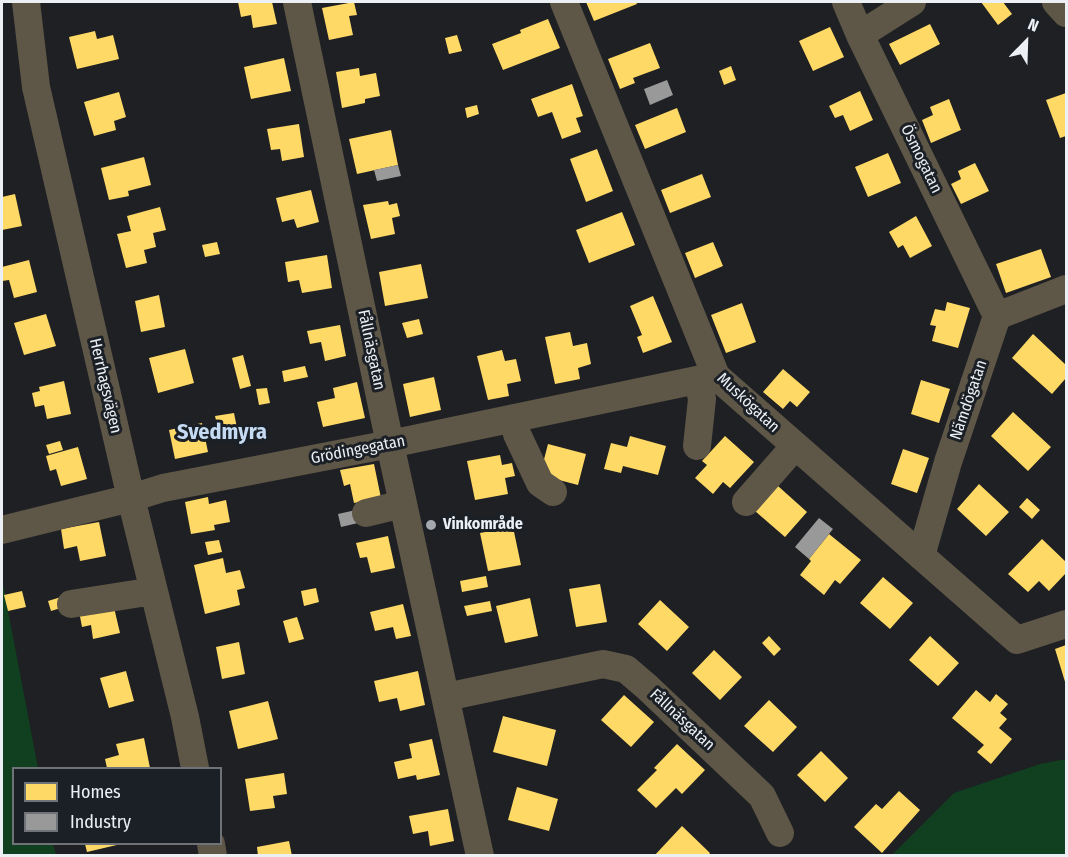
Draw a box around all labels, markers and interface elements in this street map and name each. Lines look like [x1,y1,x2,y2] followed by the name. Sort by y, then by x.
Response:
[996,12,1056,72] north arrow
[1025,14,1041,36] text: N
[896,122,946,196] street label: Ösmogatan
[353,308,389,392] street label: Fållnäsgatan
[85,337,125,435] street label: Herrhagsvägen
[946,357,992,443] street label: Nämdögatan
[713,369,783,437] street label: Muskögatan
[177,420,267,446] district label: Svedmyra
[309,431,407,469] street label: Grödingegatan
[443,515,523,535] place label: Vinkområde
[424,518,438,532] marker: Vinkområde
[646,685,718,755] street label: Fållnäsgatan
[12,767,222,845] legend
[70,781,121,803] text: Homes
[70,811,131,833] text: Industry

